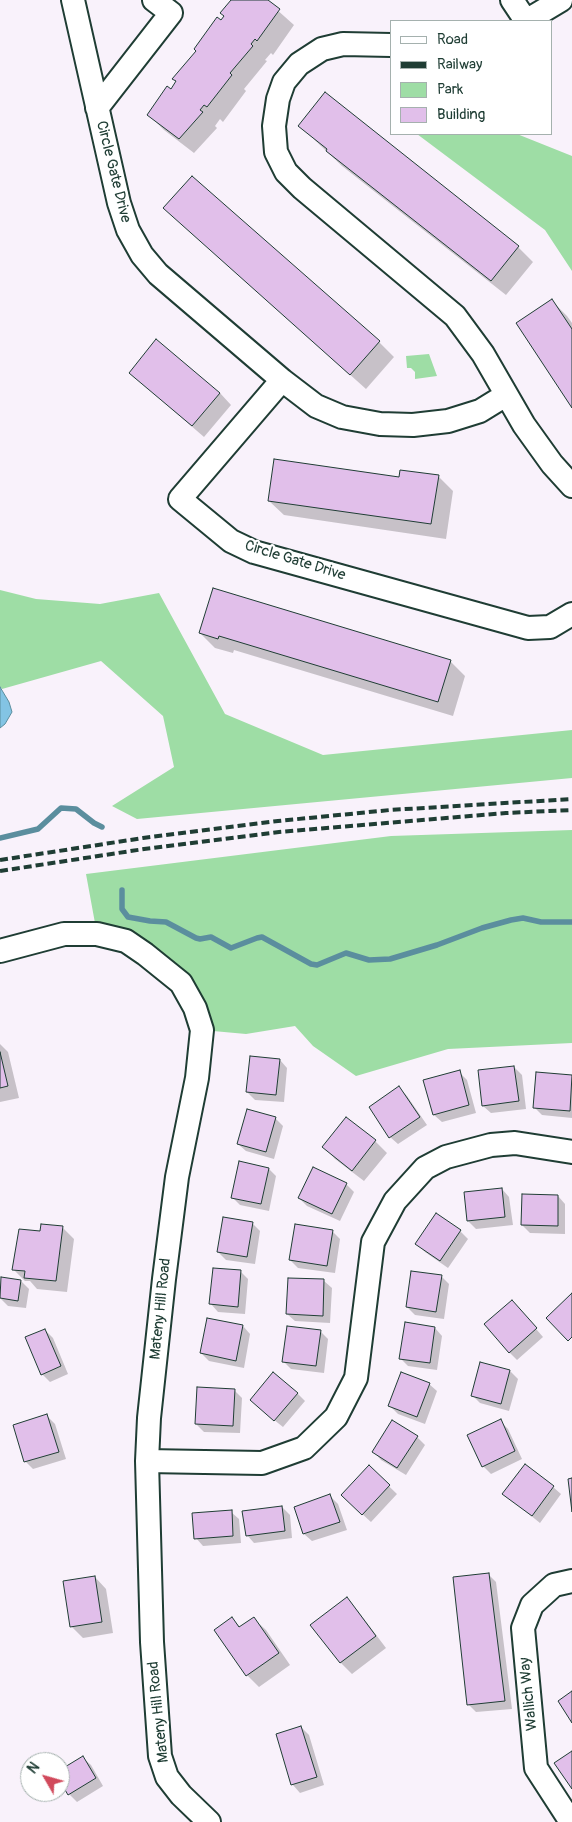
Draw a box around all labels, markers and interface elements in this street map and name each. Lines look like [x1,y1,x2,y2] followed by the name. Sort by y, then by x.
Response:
[390,20,552,135] legend
[437,30,468,49] text: Road
[437,55,482,74] text: Railway
[437,80,463,99] text: Park
[437,105,485,124] text: Building
[92,119,134,225] street label: Circle Gate Drive
[242,537,348,585] street label: Circle Gate Drive
[147,1257,175,1361] street label: Mateny Hill Road
[516,1656,542,1732] street label: Wallich Way
[145,1660,173,1764] street label: Mateny Hill Road
[20,1752,70,1802] north arrow
[24,1759,43,1777] text: N

